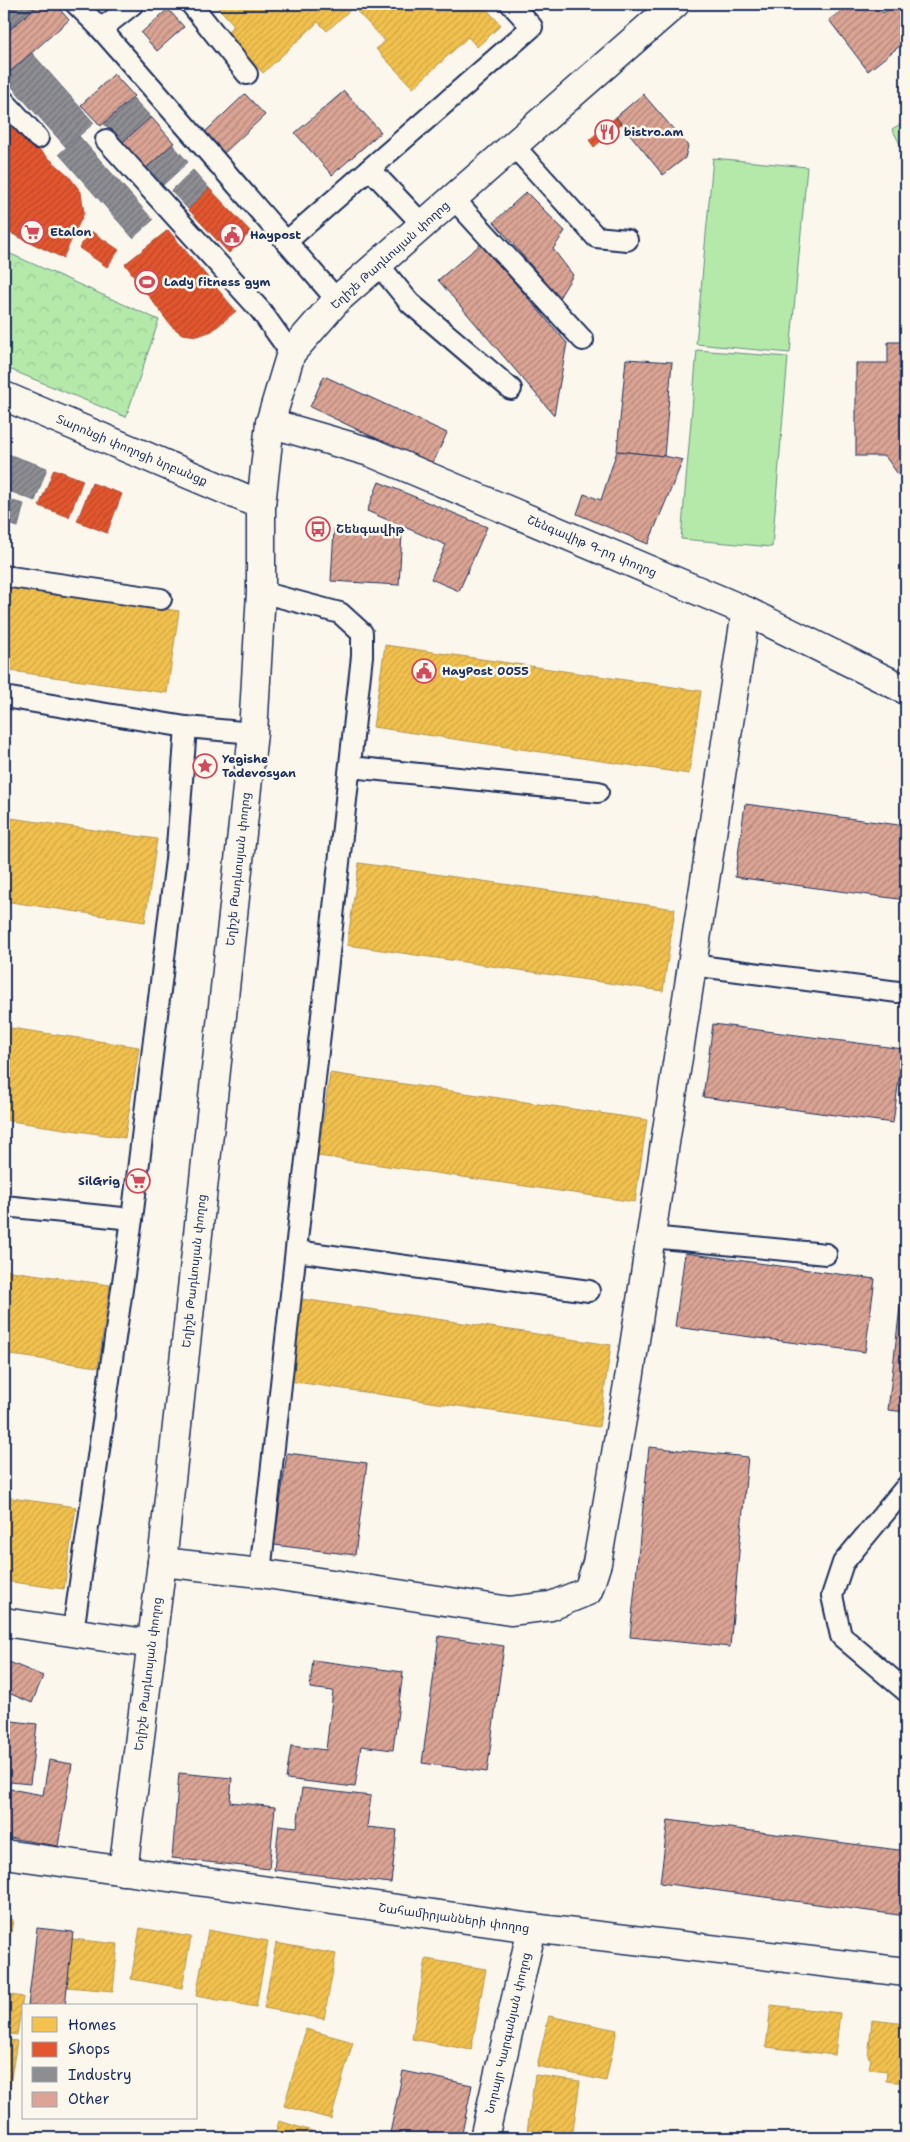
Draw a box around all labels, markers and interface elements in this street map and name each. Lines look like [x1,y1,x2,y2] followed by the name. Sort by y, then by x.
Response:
[594,119,620,145] restaurant icon: bistro.am
[624,124,683,140] place label: bistro.am
[327,197,453,313] street label: Եղիշե Թադևոսյան փողոց
[19,219,45,245] supermarket icon: Etalon
[219,222,245,248] public building icon: Haypost
[50,224,92,240] place label: Etalon
[250,227,301,243] place label: Haypost
[134,269,160,295] sports icon: Lady fitness gym
[164,274,271,290] place label: Lady fitness gym
[54,411,210,489] street label: Տարոնցի փողոցի նրբանցք
[525,511,659,581] street label: Շենգավիթ 9-րդ փողոց
[305,516,331,542] bus stop icon: Շենգավիթ
[336,521,406,537] place label: Շենգավիթ
[411,658,437,684] public building icon: HayPost 0055
[442,663,529,679] place label: HayPost 0055
[222,751,296,781] place label: Yegishe Tadevosyan
[192,753,218,779] place icon: Yegishe Tadevosyan
[222,791,254,947] street label: Եղիշե Թադևոսյան փողոց
[125,1168,151,1194] supermarket icon: SilGrig
[78,1173,120,1189] place label: SilGrig
[178,1193,210,1349] street label: Եղիշե Թադևոսյան փողոց
[131,1596,165,1752] street label: Եղիշե Թադևոսյան փողոց
[378,1899,530,1937] street label: Շահամիրյանների փողոց
[482,1951,534,2115] street label: Նորայր Կարգանյան փողոց
[22,2004,198,2120] legend
[68,2015,116,2035] text: Homes
[68,2039,110,2059] text: Shops
[68,2065,132,2085] text: Industry
[68,2089,110,2109] text: Other

